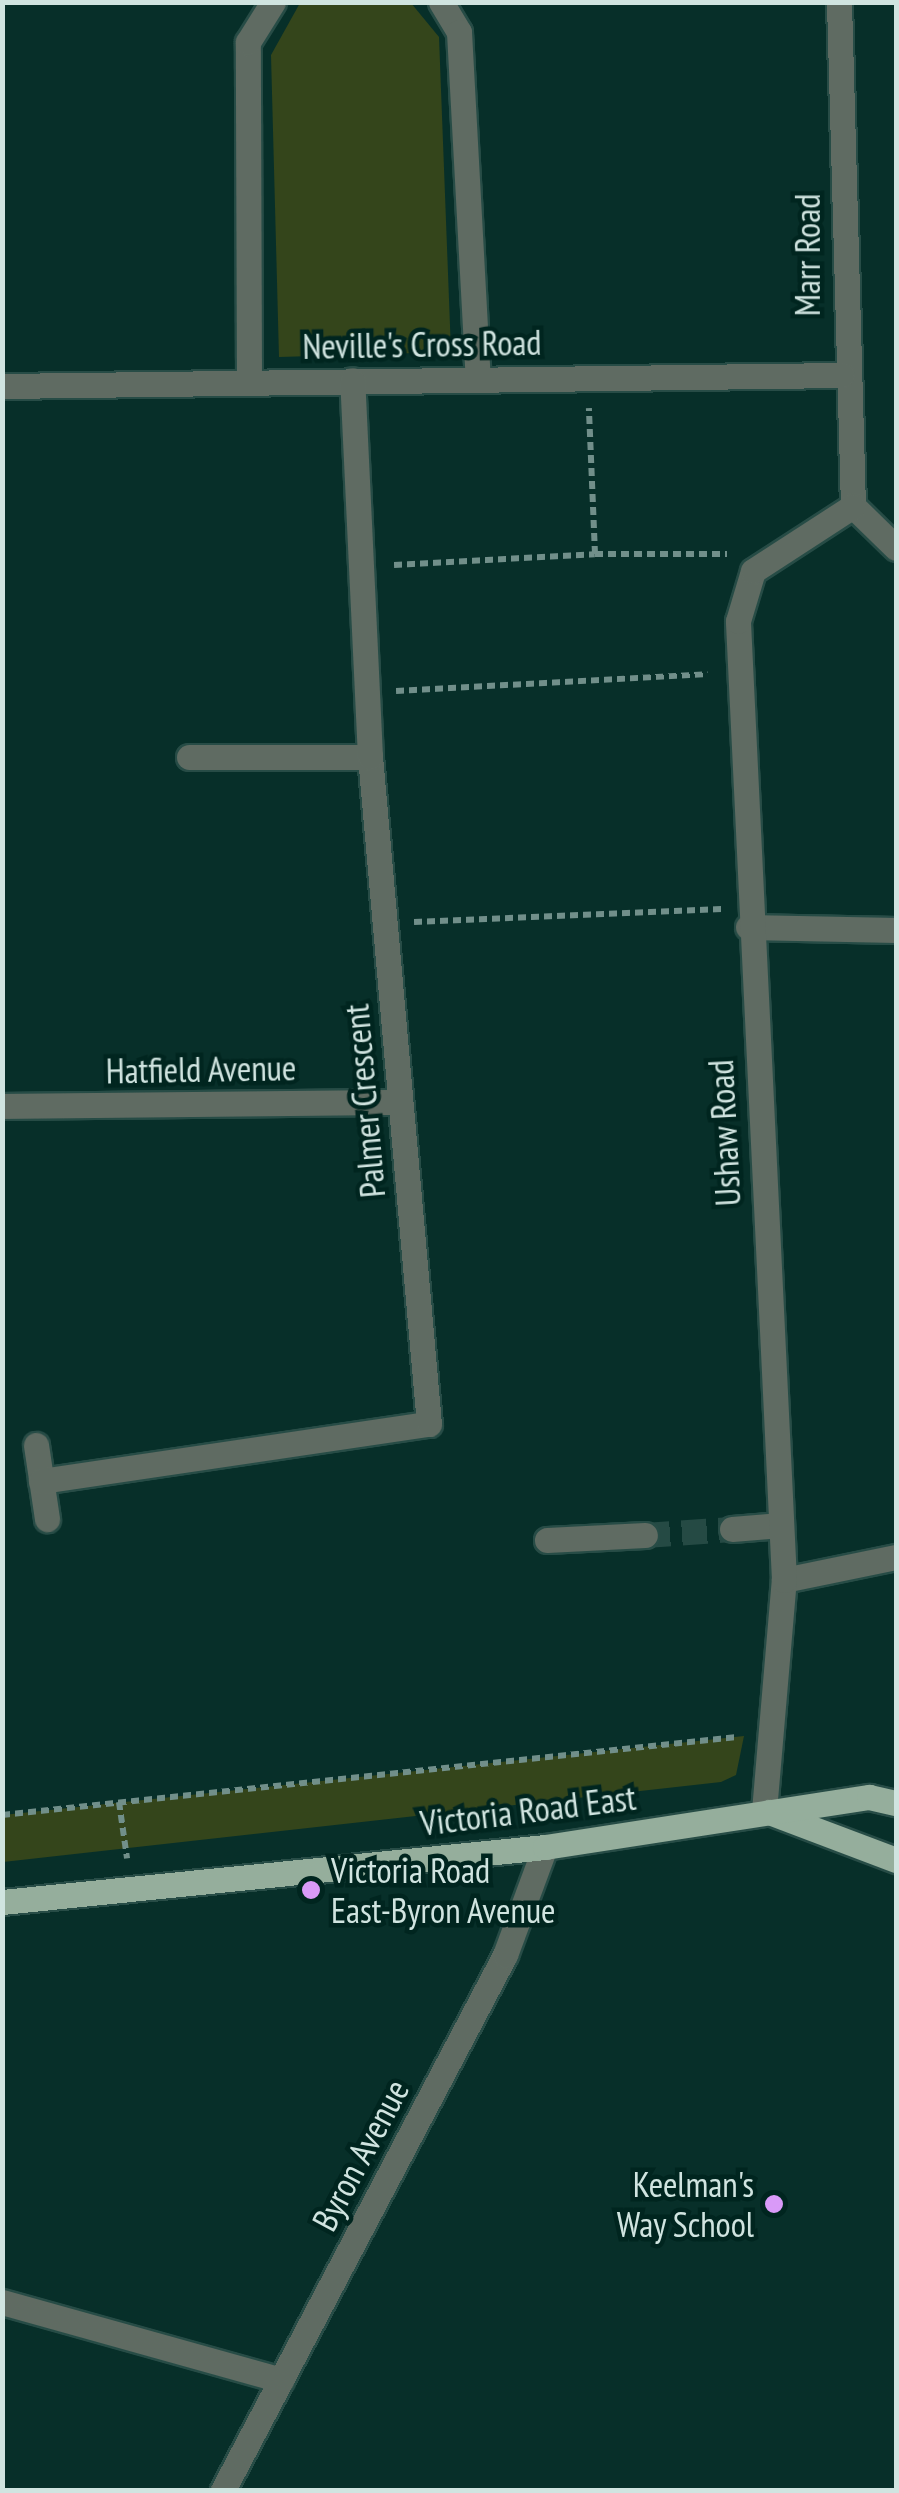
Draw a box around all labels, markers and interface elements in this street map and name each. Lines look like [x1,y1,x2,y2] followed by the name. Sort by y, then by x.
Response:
[786,194,828,316] street label: Marr Road
[302,321,542,367] street label: Neville's Cross Road
[335,1003,393,1199] street label: Palmer Crescent
[105,1046,297,1092] street label: Hatfield Avenue
[699,1058,749,1208] street label: Ushaw Road
[418,1776,638,1844] street label: Victoria Road East
[331,1849,557,1931] place label: Victoria Road East-Byron Avenue
[300,1879,322,1901] marker: Victoria Road East-Byron Avenue
[303,2072,417,2238] street label: Byron Avenue
[616,2163,754,2245] place label: Keelman's Way School
[763,2193,785,2215] marker: Keelman's Way School

